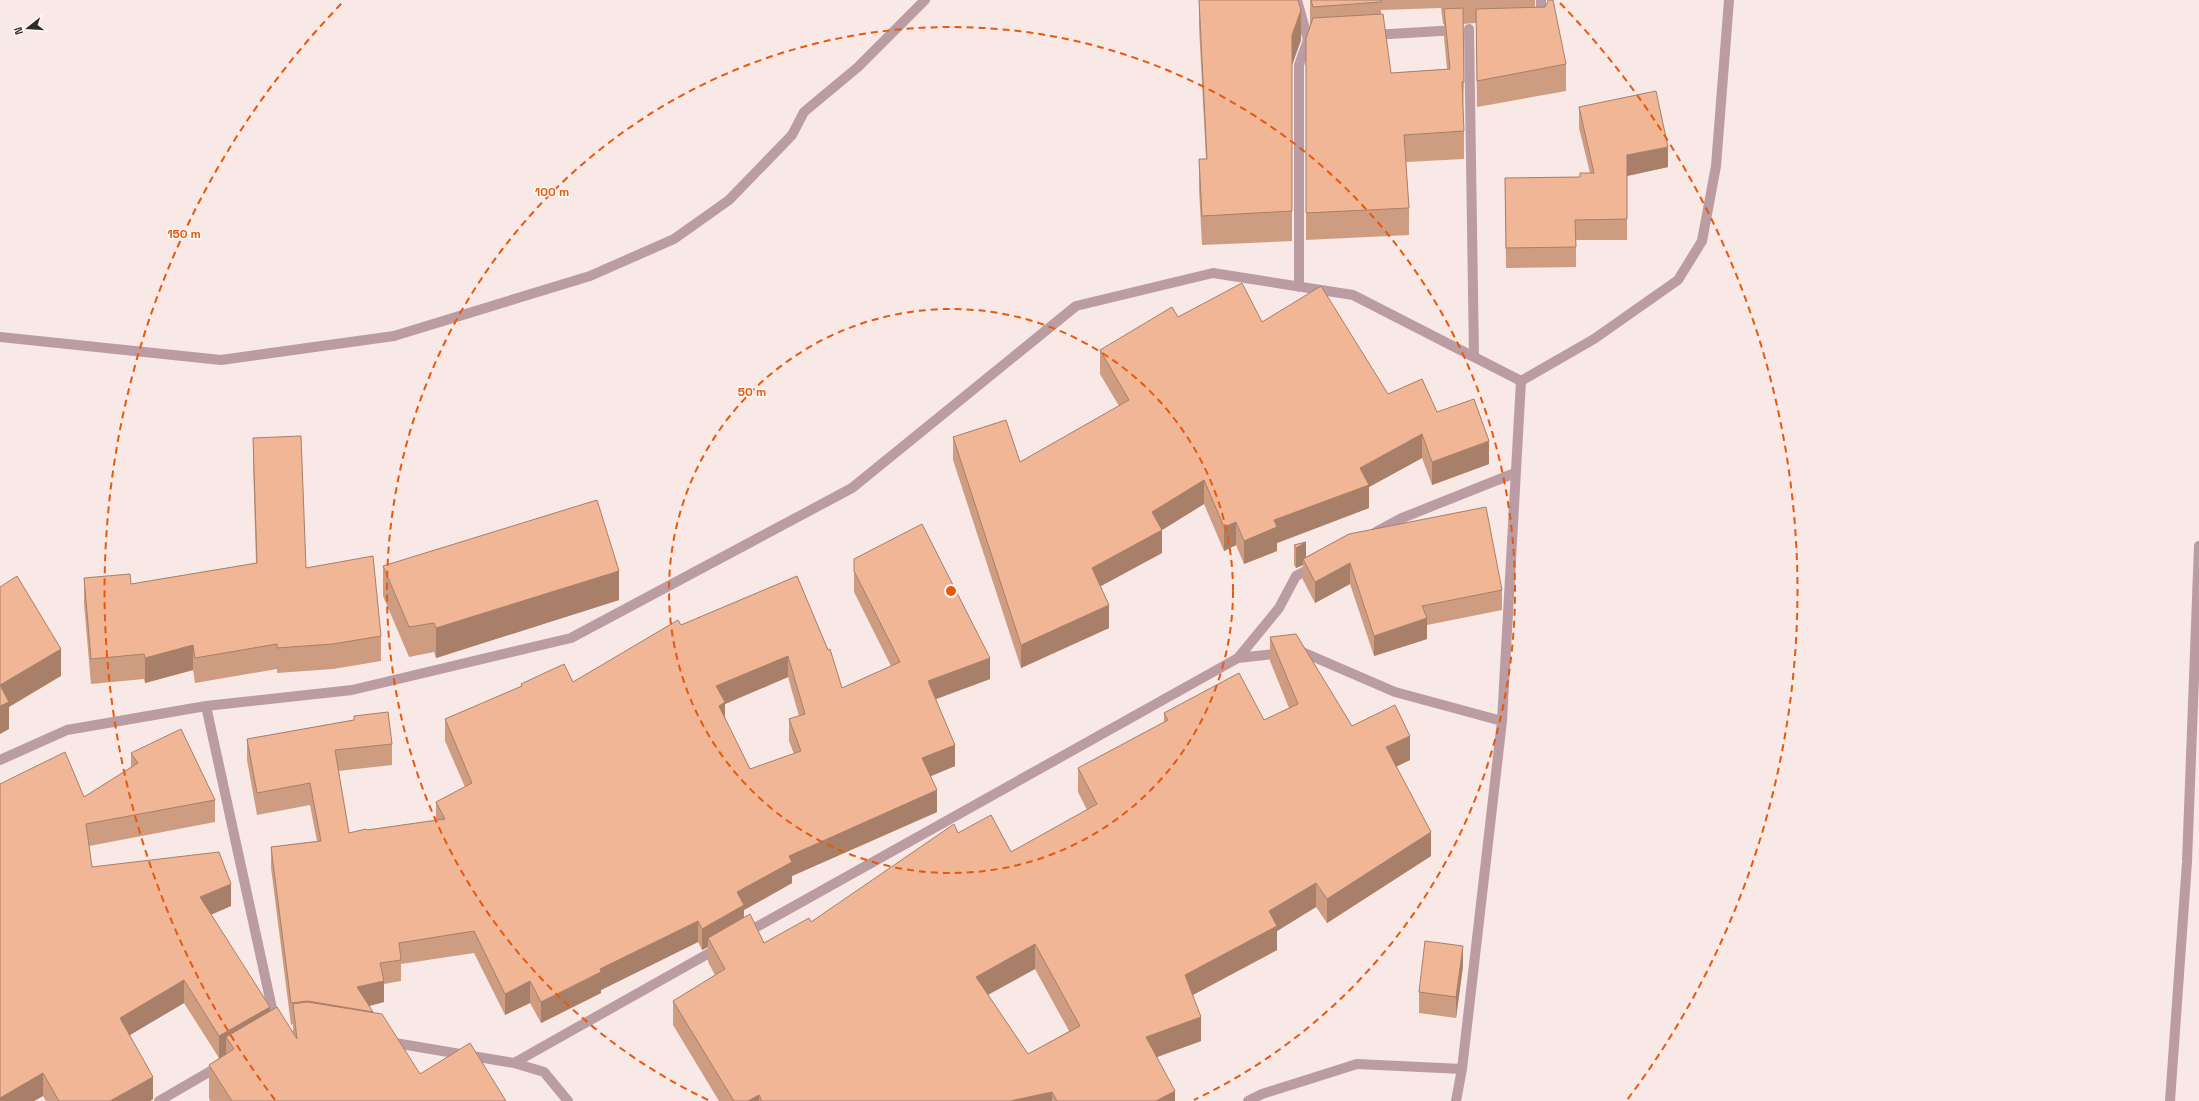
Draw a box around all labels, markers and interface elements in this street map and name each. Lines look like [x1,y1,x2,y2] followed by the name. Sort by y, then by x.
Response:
[8,8,48,48] north arrow
[11,25,26,36] text: N
[535,184,569,200] text: 100 m
[167,226,201,242] text: 150 m
[738,384,766,400] text: 50 m
[944,584,958,598] centre of rings

